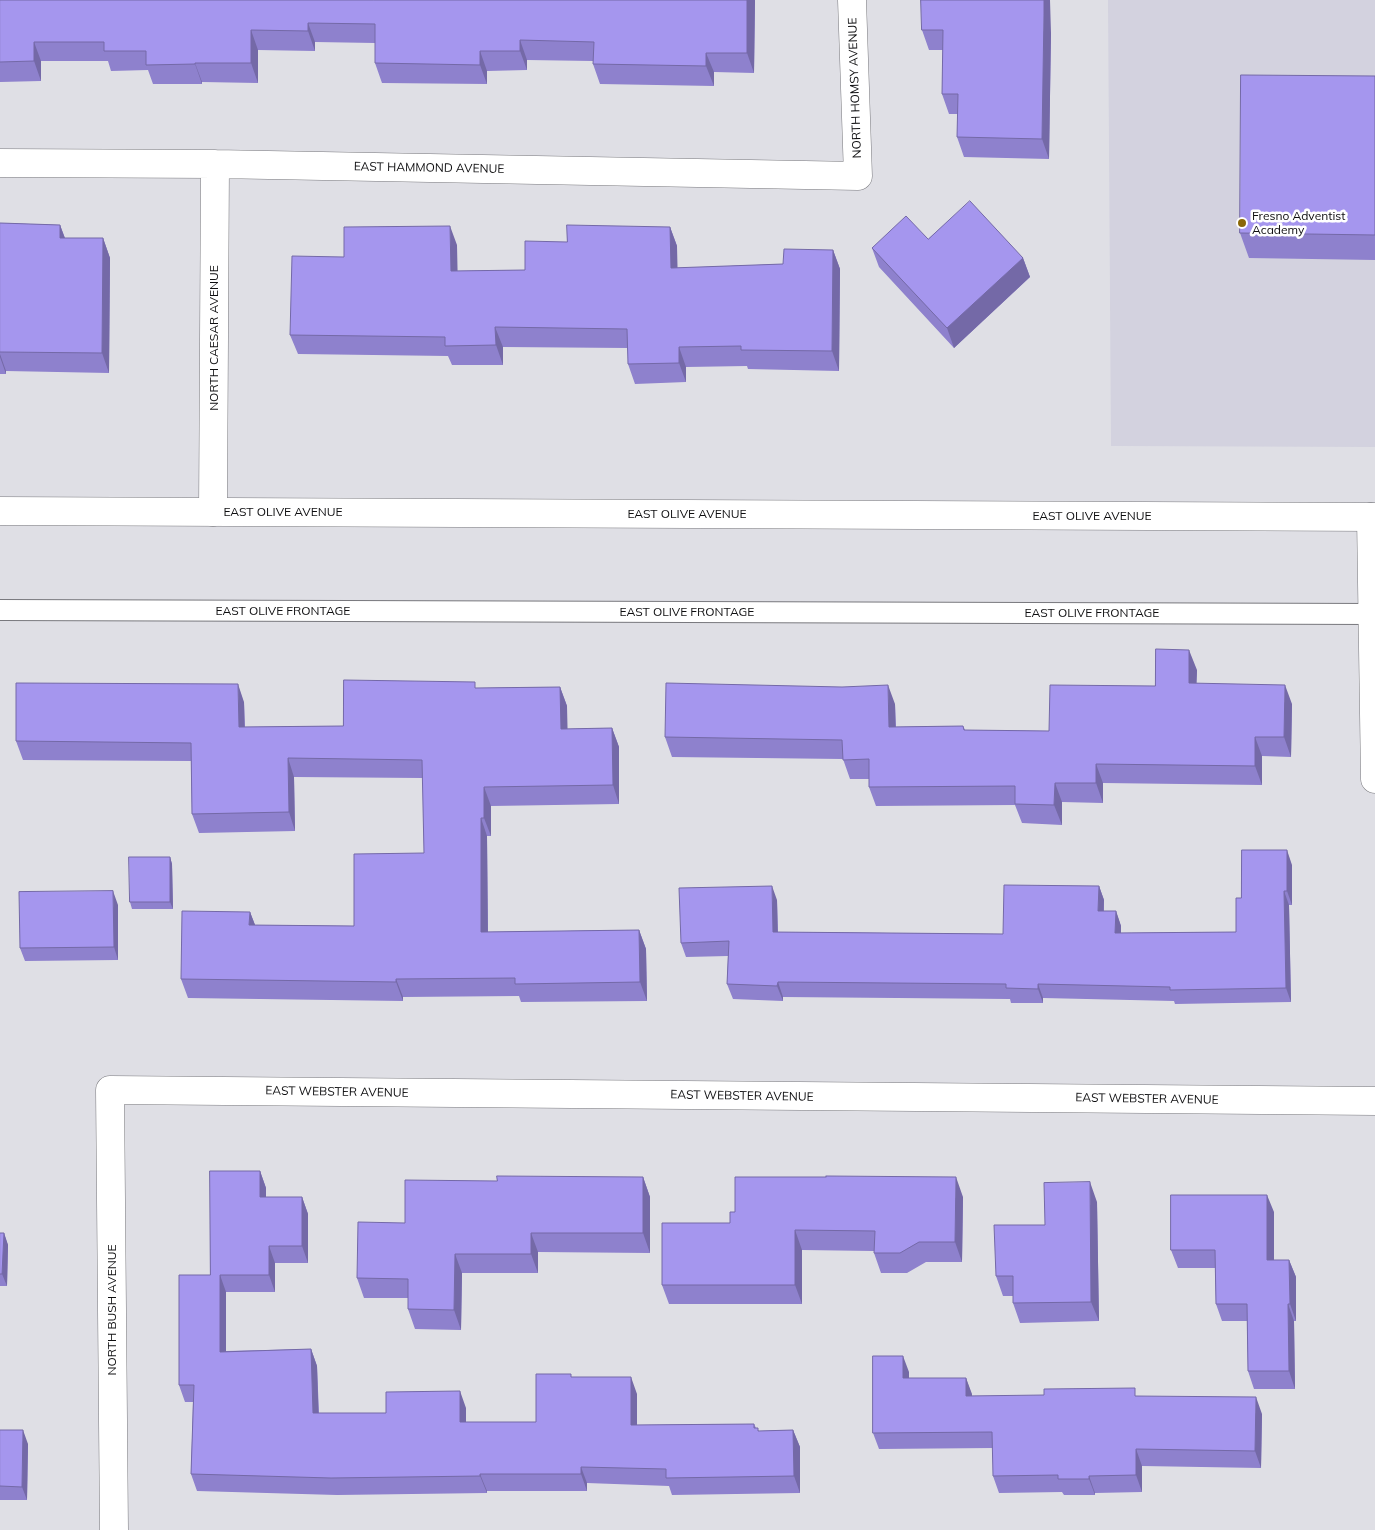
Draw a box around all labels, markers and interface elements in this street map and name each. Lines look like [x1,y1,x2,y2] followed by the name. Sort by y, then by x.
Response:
[845,17,865,159] street label: NORTH HOMSY AVENUE
[354,159,504,177] street label: EAST HAMMOND AVENUE
[1252,209,1345,237] place label: Fresno Adventist Academy
[1236,217,1248,229] marker: Fresno Adventist Academy
[207,265,221,411] street label: NORTH CAESAR AVENUE
[223,505,343,519] street label: EAST OLIVE AVENUE
[627,507,747,521] street label: EAST OLIVE AVENUE
[1032,509,1152,523] street label: EAST OLIVE AVENUE
[216,604,350,618] street label: EAST OLIVE FRONTAGE
[620,605,754,619] street label: EAST OLIVE FRONTAGE
[1025,606,1159,620] street label: EAST OLIVE FRONTAGE
[265,1084,409,1100] street label: EAST WEBSTER AVENUE
[670,1088,814,1104] street label: EAST WEBSTER AVENUE
[1075,1091,1219,1107] street label: EAST WEBSTER AVENUE
[105,1245,119,1375] street label: NORTH BUSH AVENUE

